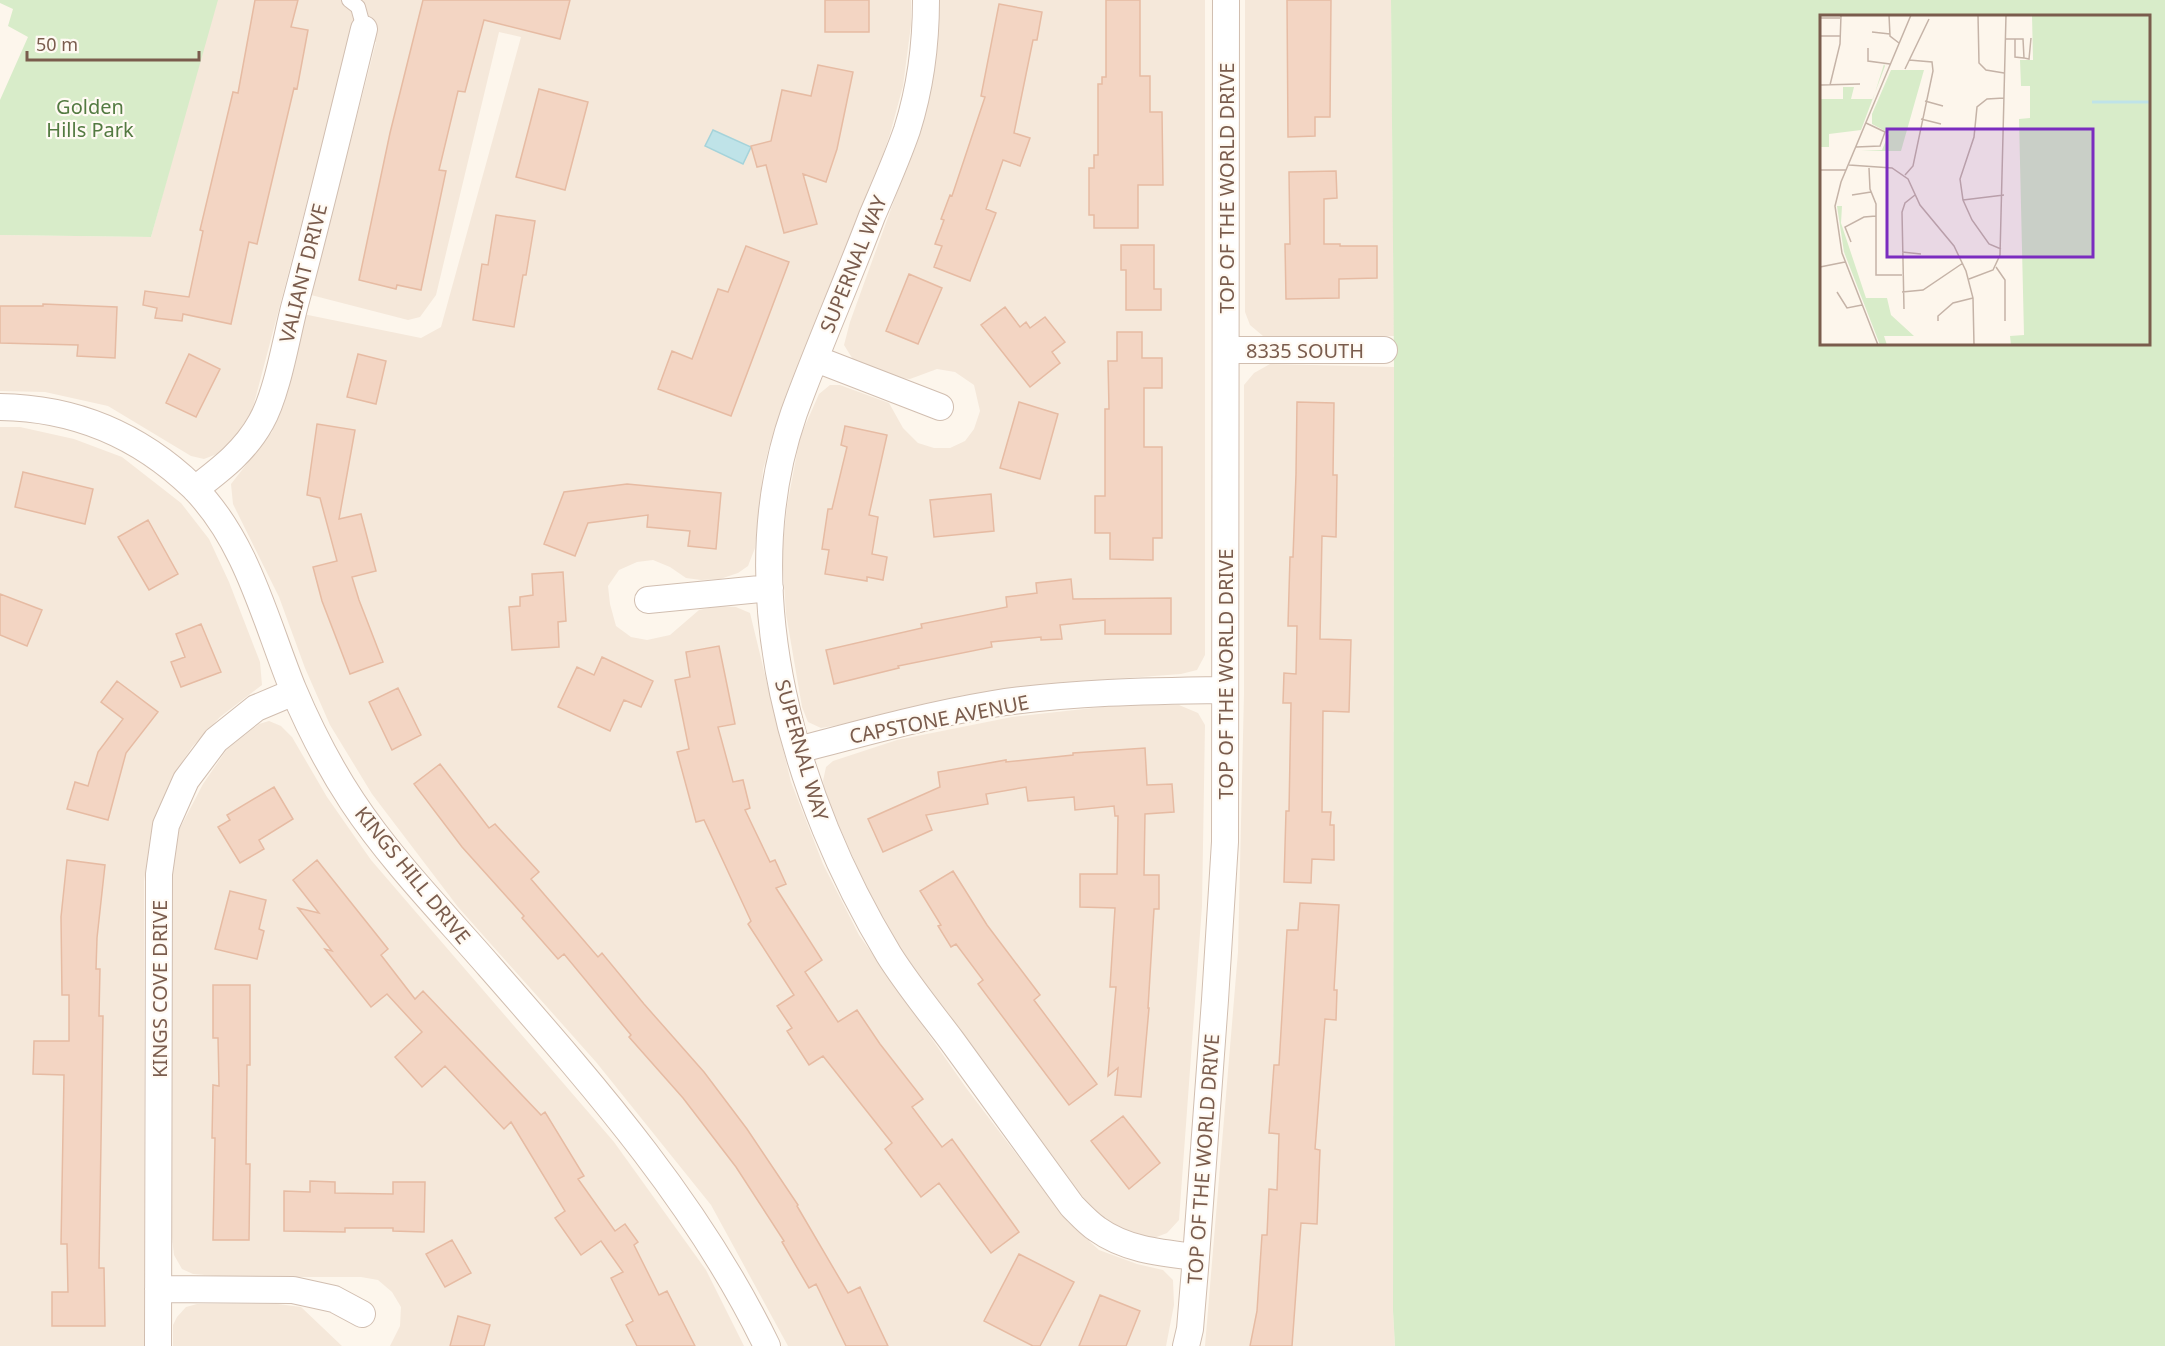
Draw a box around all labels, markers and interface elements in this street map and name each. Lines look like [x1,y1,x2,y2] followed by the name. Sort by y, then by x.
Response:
[1820,15,2150,345] inset map
[27,24,200,62] scale bar
[36,32,78,56] text: 50 m
[1213,63,1240,313] street label: TOP OF THE WORLD DRIVE
[46,93,134,143] park label: Golden Hills Park
[813,191,893,337] street label: SUPERNAL WAY
[273,201,333,345] street label: VALIANT DRIVE
[1246,337,1364,364] street label: 8335 SOUTH
[1212,549,1239,799] street label: TOP OF THE WORLD DRIVE
[769,676,835,824] street label: SUPERNAL WAY
[847,688,1031,750] street label: CAPSTONE AVENUE
[349,801,477,949] street label: KINGS HILL DRIVE
[146,900,173,1078] street label: KINGS COVE DRIVE
[1181,1033,1225,1285] street label: TOP OF THE WORLD DRIVE

